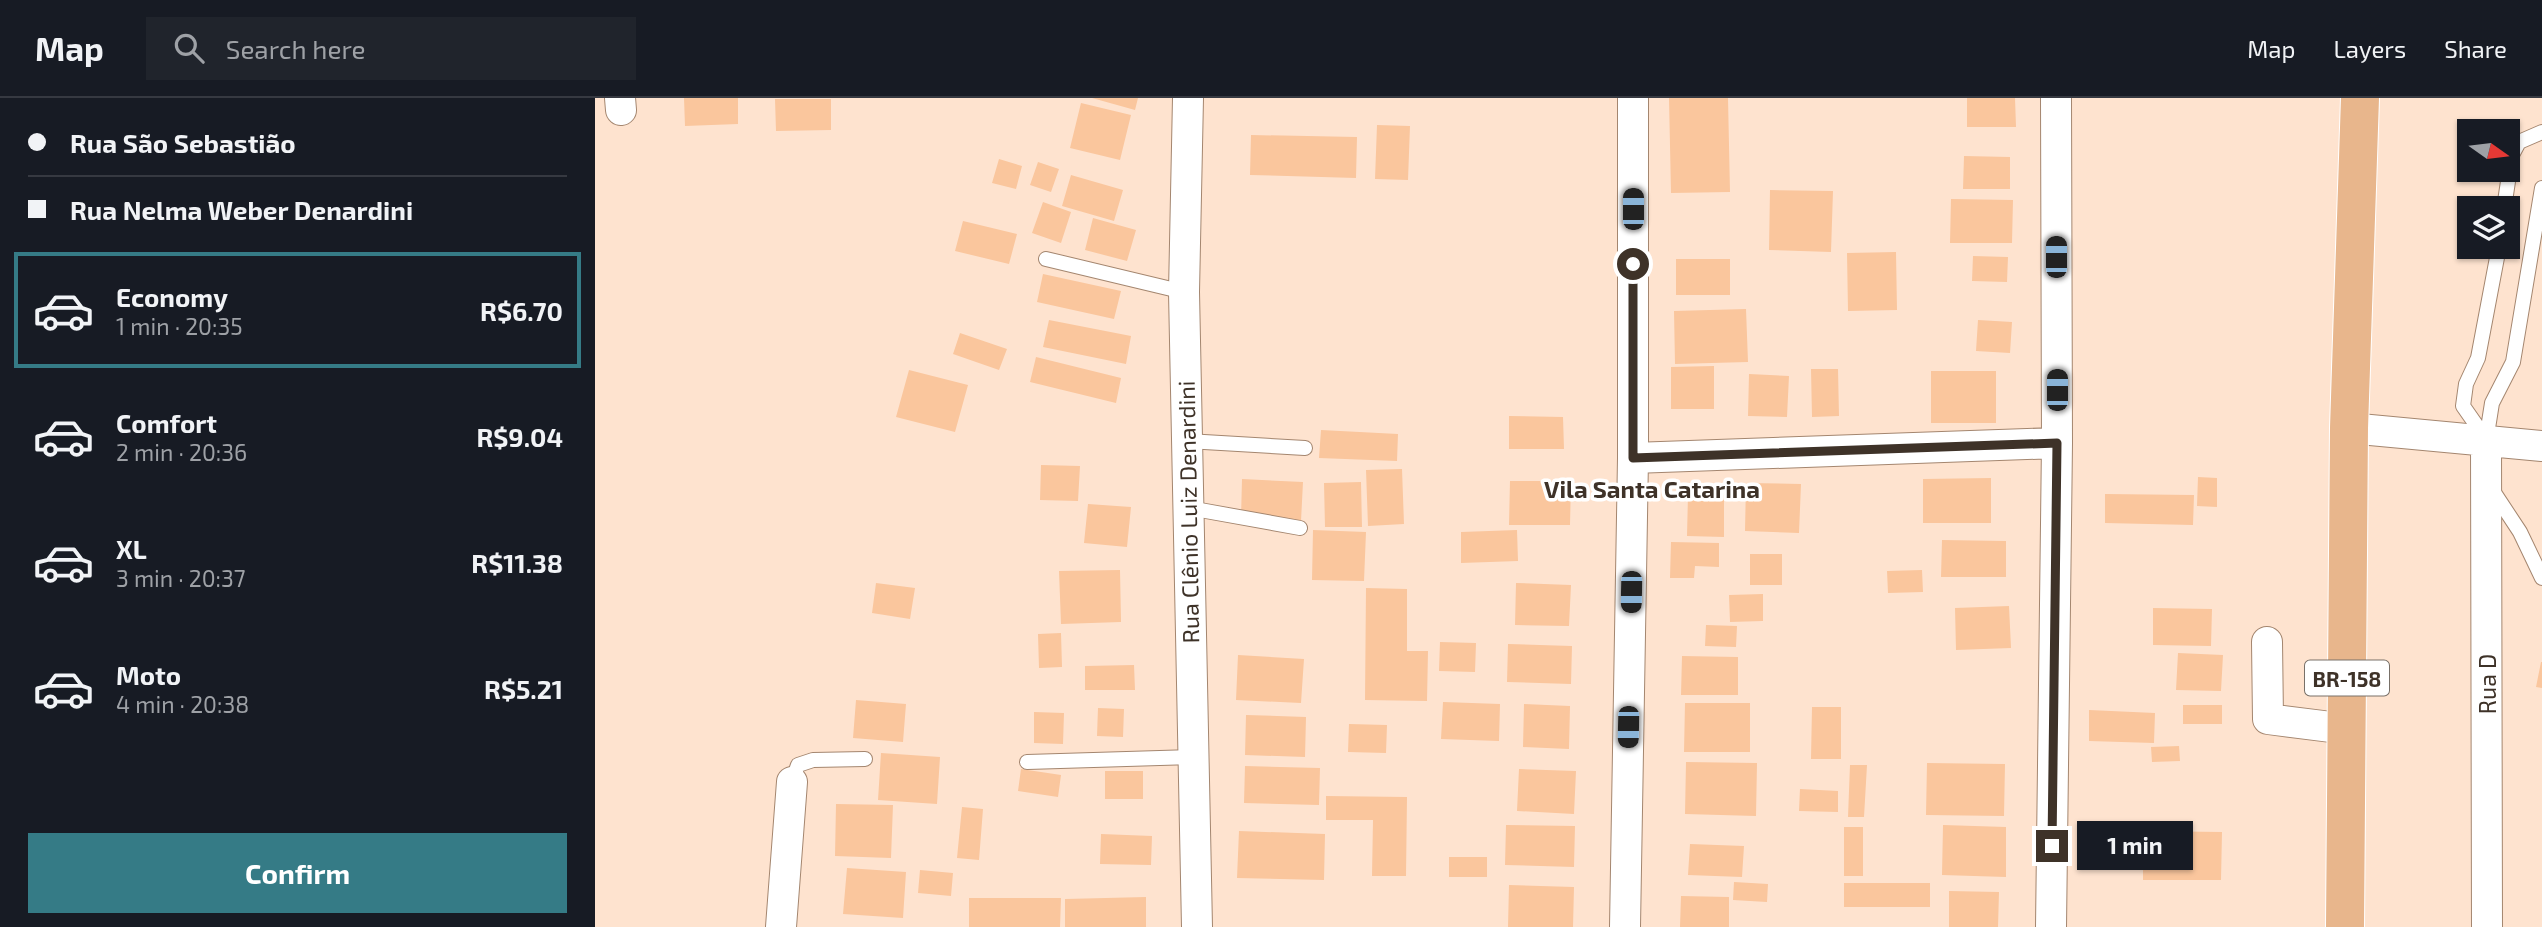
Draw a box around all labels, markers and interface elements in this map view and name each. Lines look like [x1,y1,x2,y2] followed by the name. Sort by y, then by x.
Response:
[146,17,636,80] search box
[35,28,104,68] text: Map
[170,29,208,67] icon: search
[226,33,365,64] text: Search here
[2247,34,2295,63] text: Map
[2333,34,2406,63] text: Layers
[2444,34,2507,63] text: Share
[2457,119,2520,182] north arrow
[2457,119,2520,259] map controls
[70,127,296,158] text: Rua São Sebastião
[1623,188,1644,230] car
[70,194,413,225] text: Rua Nelma Weber Denardini
[2457,196,2520,259] button: layers
[2046,236,2067,278] car
[1617,248,1649,280] route start
[32,279,95,342] icon: car
[116,281,228,312] text: Economy
[480,295,563,326] text: R$6.70
[116,312,243,340] text: 1 min · 20:35
[2047,369,2068,411] car
[1172,380,1204,644] street label: Rua Clênio Luiz Denardini
[32,405,95,468] icon: car
[116,407,217,438] text: Comfort
[476,421,563,452] text: R$9.04
[116,438,247,466] text: 2 min · 20:36
[1544,474,1760,503] district label: Vila Santa Catarina
[32,531,95,594] icon: car
[116,533,147,564] text: XL
[471,547,563,578] text: R$11.38
[116,564,246,592] text: 3 min · 20:37
[1621,571,1642,613] car
[2473,654,2501,714] street label: Rua D
[32,657,95,720] icon: car
[116,659,181,690] text: Moto
[2305,660,2389,696] road number: BR-158
[484,673,563,704] text: R$5.21
[116,690,249,718] text: 4 min · 20:38
[1618,706,1639,748] car
[2077,822,2192,870] callout: 1 min
[2036,830,2068,862] route end
[2107,831,2163,859] text: 1 min
[28,833,567,913] button: Confirm

